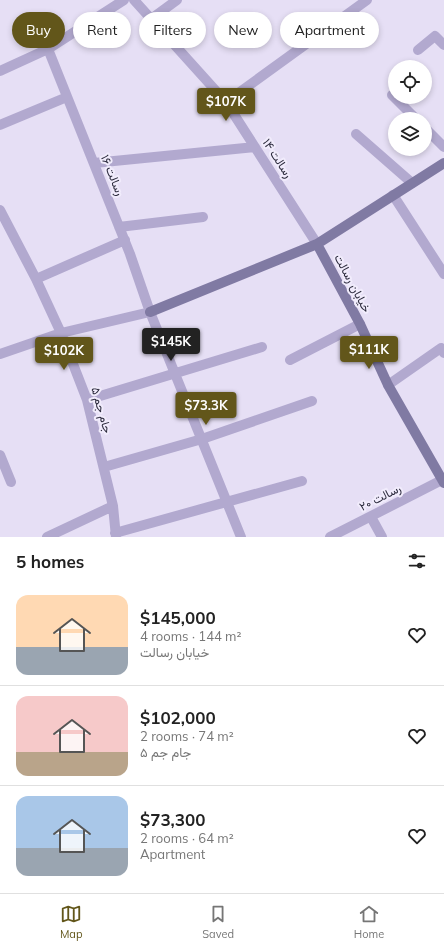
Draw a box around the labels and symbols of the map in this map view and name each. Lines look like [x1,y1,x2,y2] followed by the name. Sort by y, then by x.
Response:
[198,88,254,122] pin: $107K
[259,136,296,181] street label: رسالت ۱۴
[97,152,128,198] street label: رسالت ۱۶
[331,251,375,315] street label: خیابان رسالت
[143,328,199,362] pin: $145K
[341,336,397,370] pin: $111K
[36,337,92,371] pin: $102K
[87,385,116,435] street label: جام جم ۵
[173,392,239,426] pin: $73.3K
[357,480,404,515] street label: رسالت ۲۰

